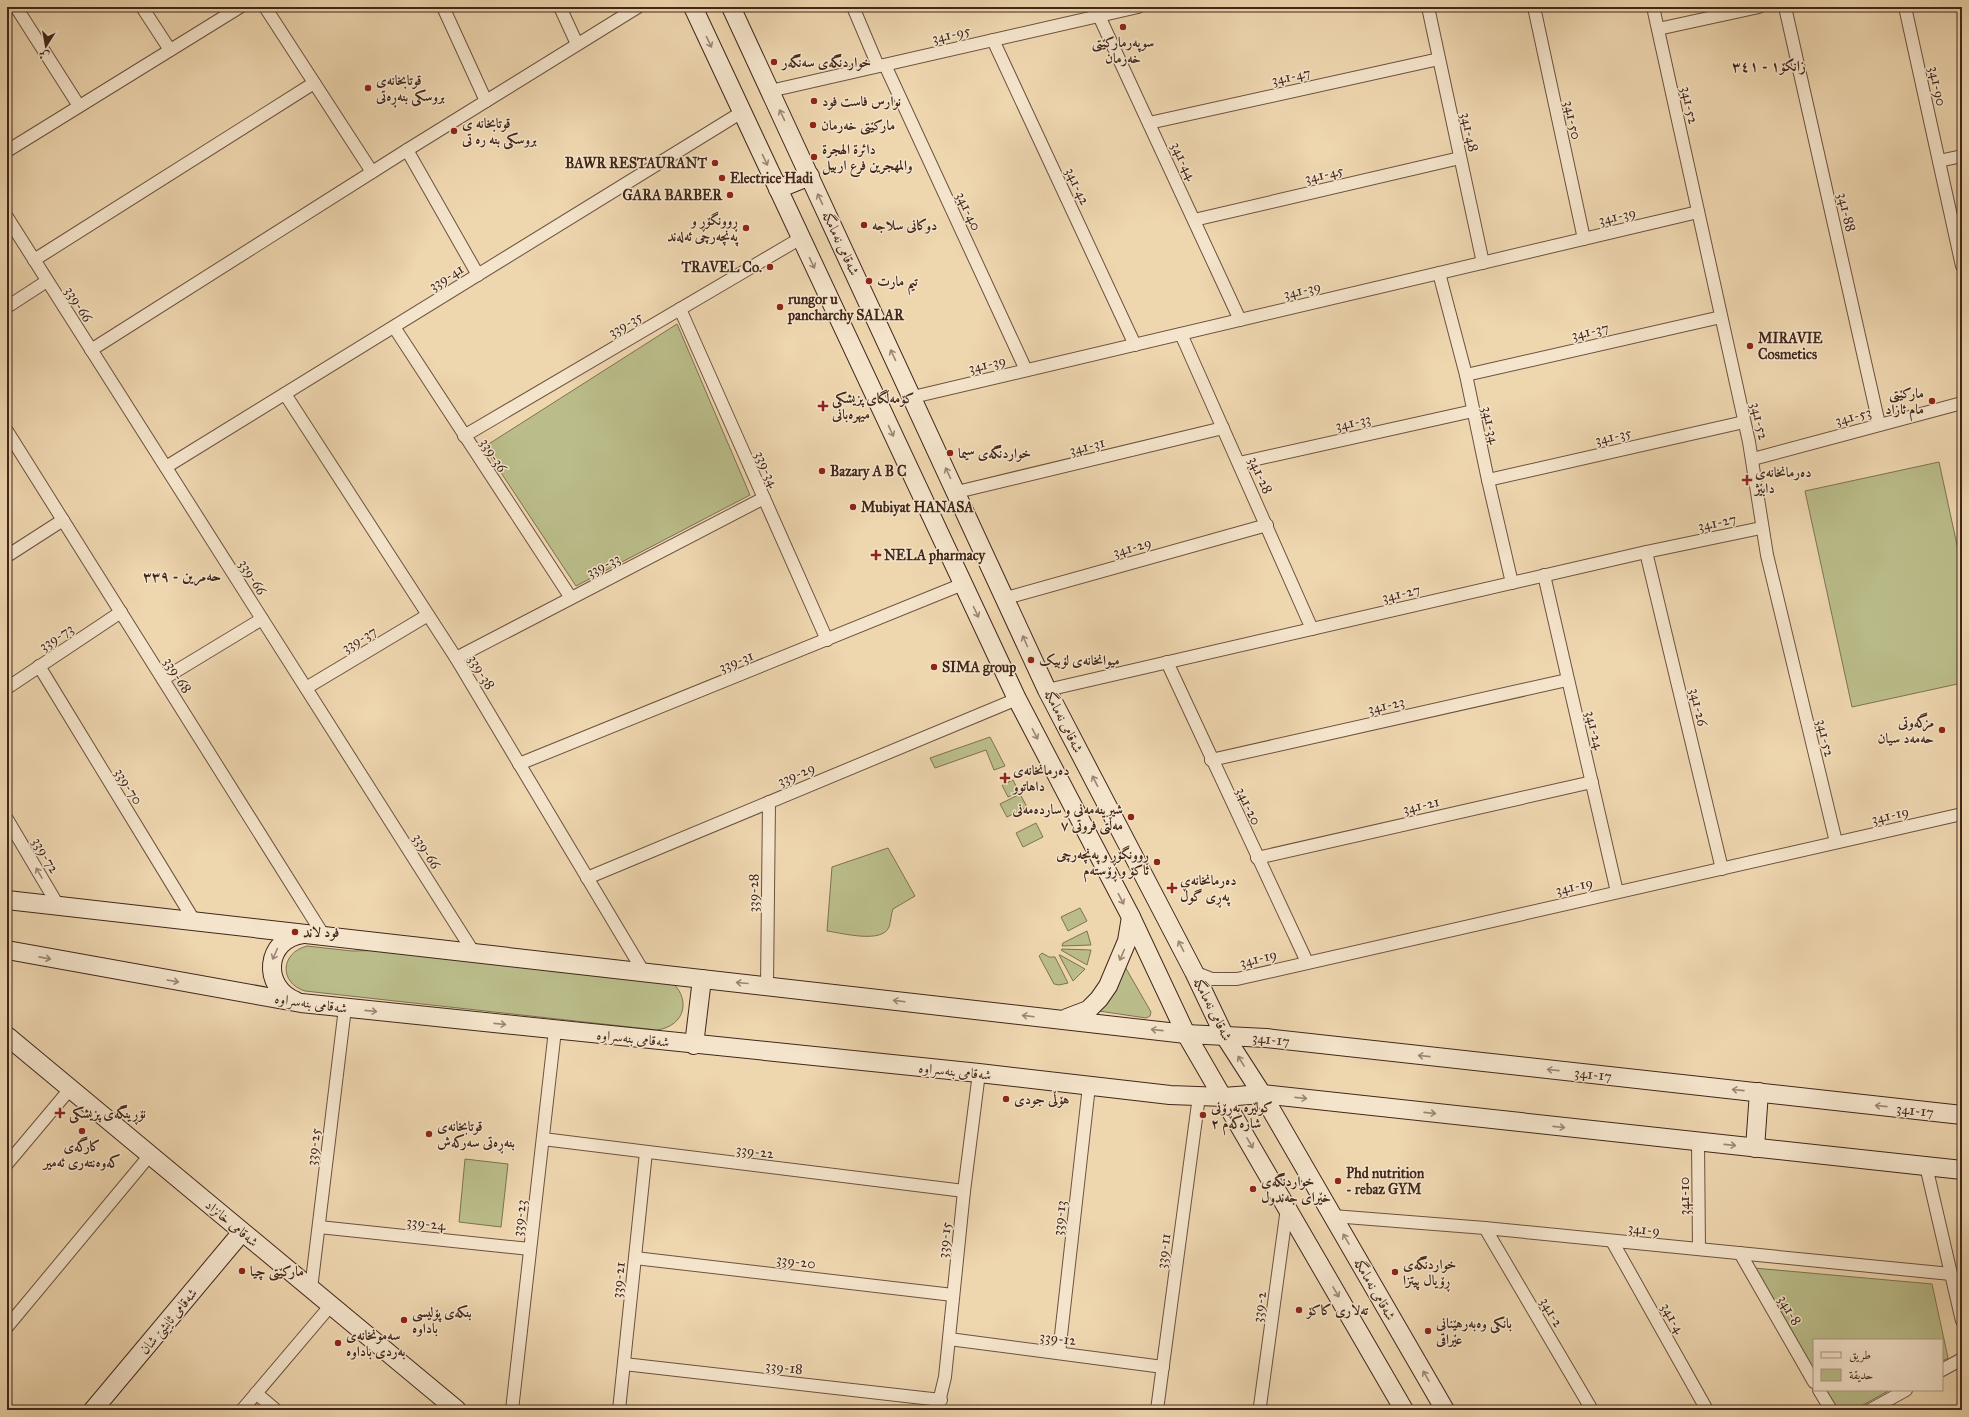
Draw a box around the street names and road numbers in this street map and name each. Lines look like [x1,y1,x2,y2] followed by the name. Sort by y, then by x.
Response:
[930,22,972,47] street label: 341-95
[1270,64,1312,89] street label: 341-47
[1925,65,1950,108] street label: 341-90
[1677,85,1702,126] street label: 341-52
[1560,99,1585,141] street label: 341-50
[1457,111,1482,153] street label: 341-48
[1167,139,1200,184] street label: 341-44
[1303,162,1345,187] street label: 341-45
[1062,165,1094,208] street label: 341-42
[952,189,985,233] street label: 341-40
[1834,191,1859,233] street label: 341-88
[1597,204,1637,229] street label: 341-39
[818,208,863,278] street label: شەقامی نەمامگە
[426,260,467,295] street label: 339-41
[1282,278,1322,303] street label: 341-39
[61,283,97,326] street label: 339-66
[605,308,646,341] street label: 339-35
[1570,319,1610,344] street label: 341-37
[967,352,1007,377] street label: 341-39
[1747,401,1772,442] street label: 341-52
[1833,404,1873,429] street label: 341-53
[1478,405,1503,447] street label: 341-34
[1334,410,1372,435] street label: 341-33
[1593,424,1633,449] street label: 341-35
[1068,434,1107,459] street label: 341-31
[476,435,511,476] street label: 339-36
[751,448,782,491] street label: 339-34
[1245,454,1276,496] street label: 341-28
[1696,510,1738,535] street label: 341-27
[1111,534,1153,561] street label: 341-29
[583,550,623,581] street label: 339-33
[235,556,271,599] street label: 339-66
[1380,581,1422,606] street label: 341-27
[36,620,77,655] street label: 339-73
[339,622,380,656] street label: 339-37
[716,647,756,676] street label: 339-31
[465,652,499,693] street label: 339-38
[160,654,195,696] street label: 339-68
[1686,686,1711,729] street label: 341-26
[1040,687,1087,756] street label: شەقامی نەمامگە
[1366,693,1406,718] street label: 341-23
[1582,709,1608,752] street label: 341-24
[1813,718,1838,759] street label: 341-52
[775,759,817,790] street label: 339-29
[111,765,146,808] street label: 339-70
[1232,785,1265,828] street label: 341-20
[1401,793,1442,818] street label: 341-21
[1870,803,1910,828] street label: 341-19
[409,830,445,873] street label: 339-66
[28,834,63,876] street label: 339-72
[745,873,762,913] street label: 339-28
[1554,874,1594,899] street label: 341-19
[1238,946,1278,971] street label: 341-19
[1189,975,1236,1044] street label: شەقامی نەمامگە
[273,990,348,1018] street label: شەقامی بنەسراوە
[596,1026,670,1052] street label: شەقامی بنەسراوە
[1251,1029,1291,1050] street label: 341-17
[918,1059,992,1085] street label: شەقامی بنەسراوە
[1573,1064,1613,1085] street label: 341-17
[1895,1100,1935,1121] street label: 341-17
[303,1127,324,1167] street label: 339-25
[735,1141,775,1162] street label: 339-22
[1676,1177,1693,1215] street label: 341-10
[202,1196,262,1251] street label: شەقامی خانزاد
[509,1199,530,1237] street label: 339-23
[1049,1199,1070,1237] street label: 339-13
[406,1213,448,1234] street label: 339-24
[1627,1219,1661,1240] street label: 341-9
[934,1221,955,1259] street label: 339-15
[1153,1232,1174,1270] street label: 339-11
[775,1251,817,1272] street label: 339-20
[1350,1255,1399,1323] street label: شەقامی نەمامگە
[608,1260,629,1299] street label: 339-21
[136,1285,202,1358] street label: شەقامی ئایشێ شان
[1249,1290,1270,1324] street label: 339-2
[1774,1292,1805,1328] street label: 341-8
[1536,1294,1567,1330] street label: 341-2
[1657,1300,1688,1338] street label: 341-4
[1039,1328,1077,1349] street label: 339-12
[764,1357,803,1378] street label: 339-18

